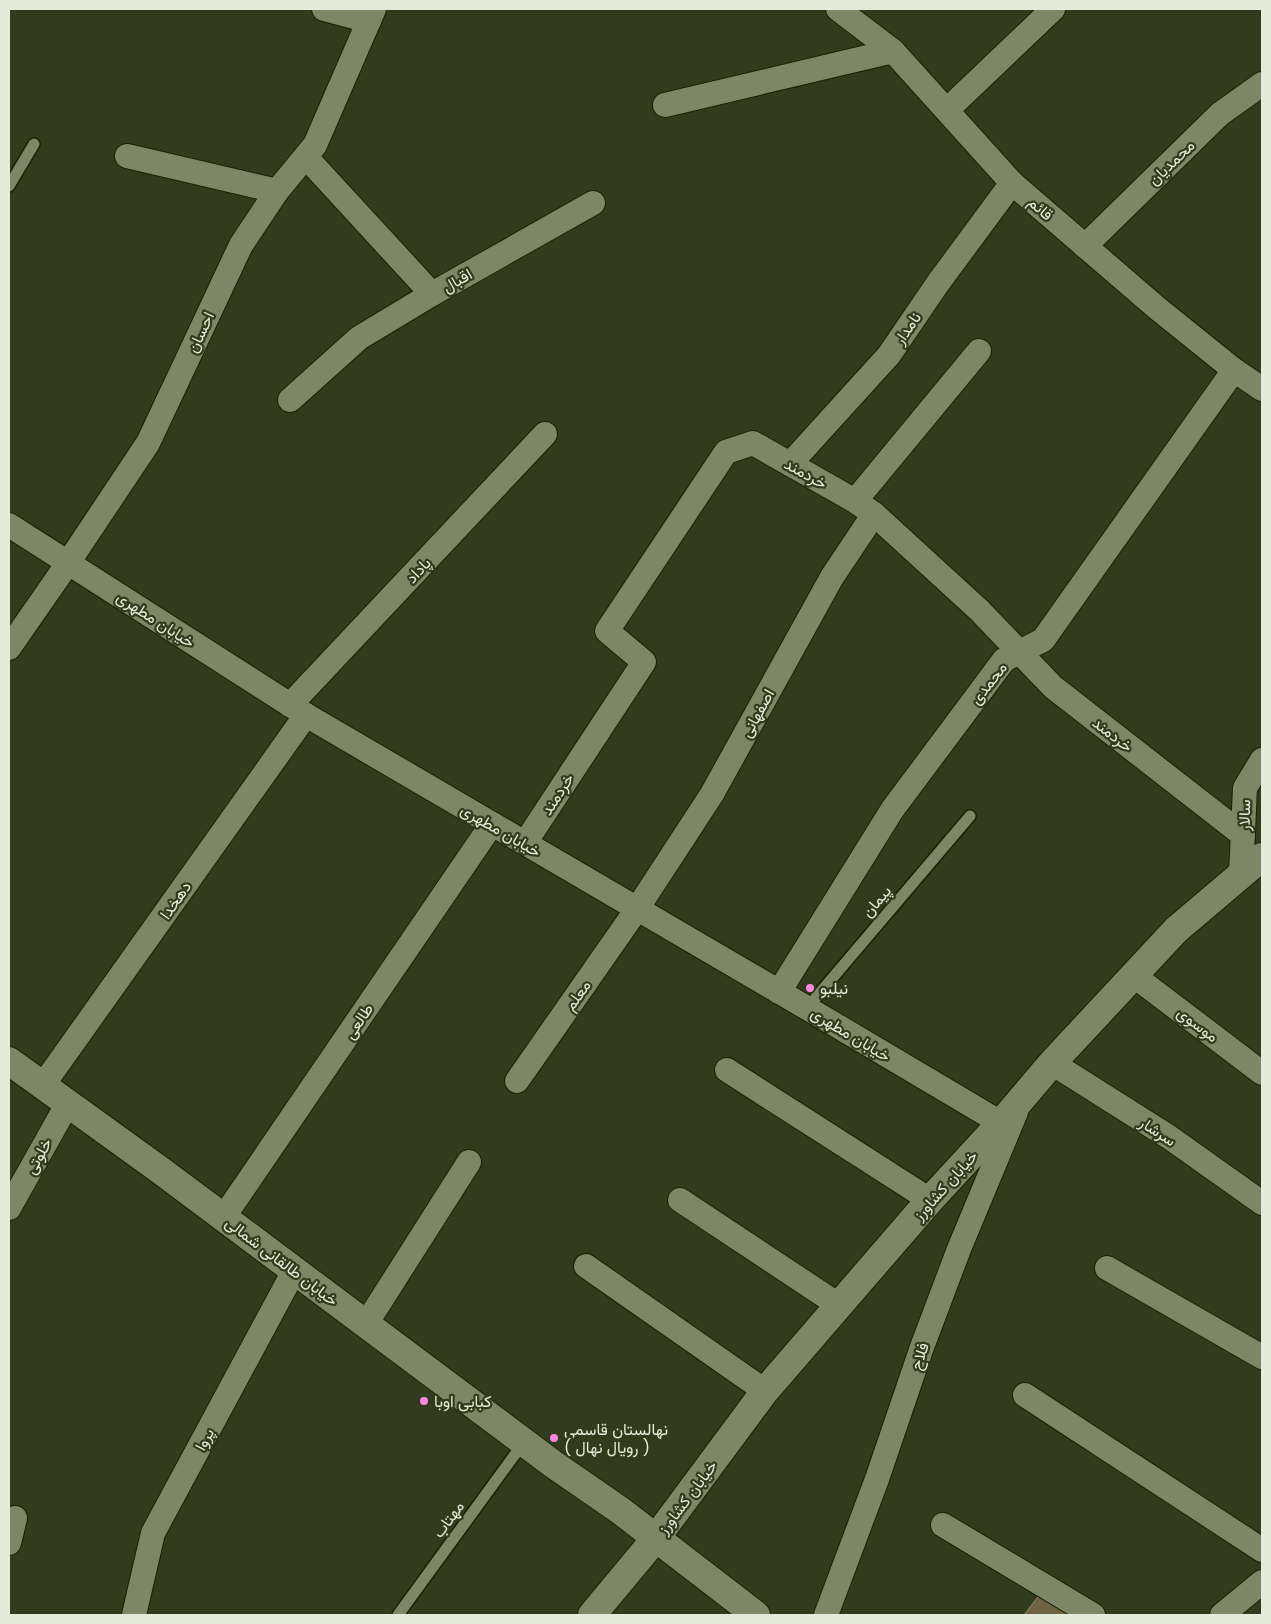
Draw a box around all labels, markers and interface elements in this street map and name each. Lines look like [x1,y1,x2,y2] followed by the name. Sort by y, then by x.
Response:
[1143,134,1200,190] street label: محمدیان
[1023,191,1058,226] street label: قائم
[438,263,476,298] street label: اقبال
[888,307,927,350] street label: نامدار
[181,308,220,357] street label: احسان
[780,452,832,495] street label: خردمند
[400,552,436,588] street label: پاداد
[112,585,200,654] street label: خیابان مطهری
[964,657,1012,709] street label: محمدی
[735,685,780,742] street label: اصفهانی
[1088,711,1138,758] street label: خردمند
[535,769,580,820] street label: خردمند
[456,798,545,863] street label: خیابان مطهری
[1232,799,1257,832] street label: سالار
[154,877,197,924] street label: دهخدا
[856,880,897,922] street label: پیمان
[559,975,596,1015] street label: معلم
[820,977,848,1000] place label: نیلبو
[804,982,816,994] marker: نیلبو
[338,999,379,1044] street label: طالعی
[1172,1001,1223,1048] street label: موسوی
[806,1002,895,1067] street label: خیابان مطهری
[1134,1110,1181,1152] street label: سرشار
[19,1134,58,1179] street label: خلوتی
[907,1145,983,1226] street label: خیابان کشاورز
[220,1211,343,1312] street label: خیابان طالقانی شمالی
[904,1339,935,1373] street label: فلاح
[434,1390,491,1413] place label: کبابی اوبا
[418,1395,430,1407] marker: کبابی اوبا
[564,1418,668,1459] place label: نهالستان قاسمی ( رویال نهال )
[189,1424,220,1454] street label: پروا
[548,1432,560,1444] marker: نهالستان قاسمی ( رویال نهال )
[651,1455,723,1540] street label: خیابان کشاورز
[427,1496,470,1543] street label: مهتاب

